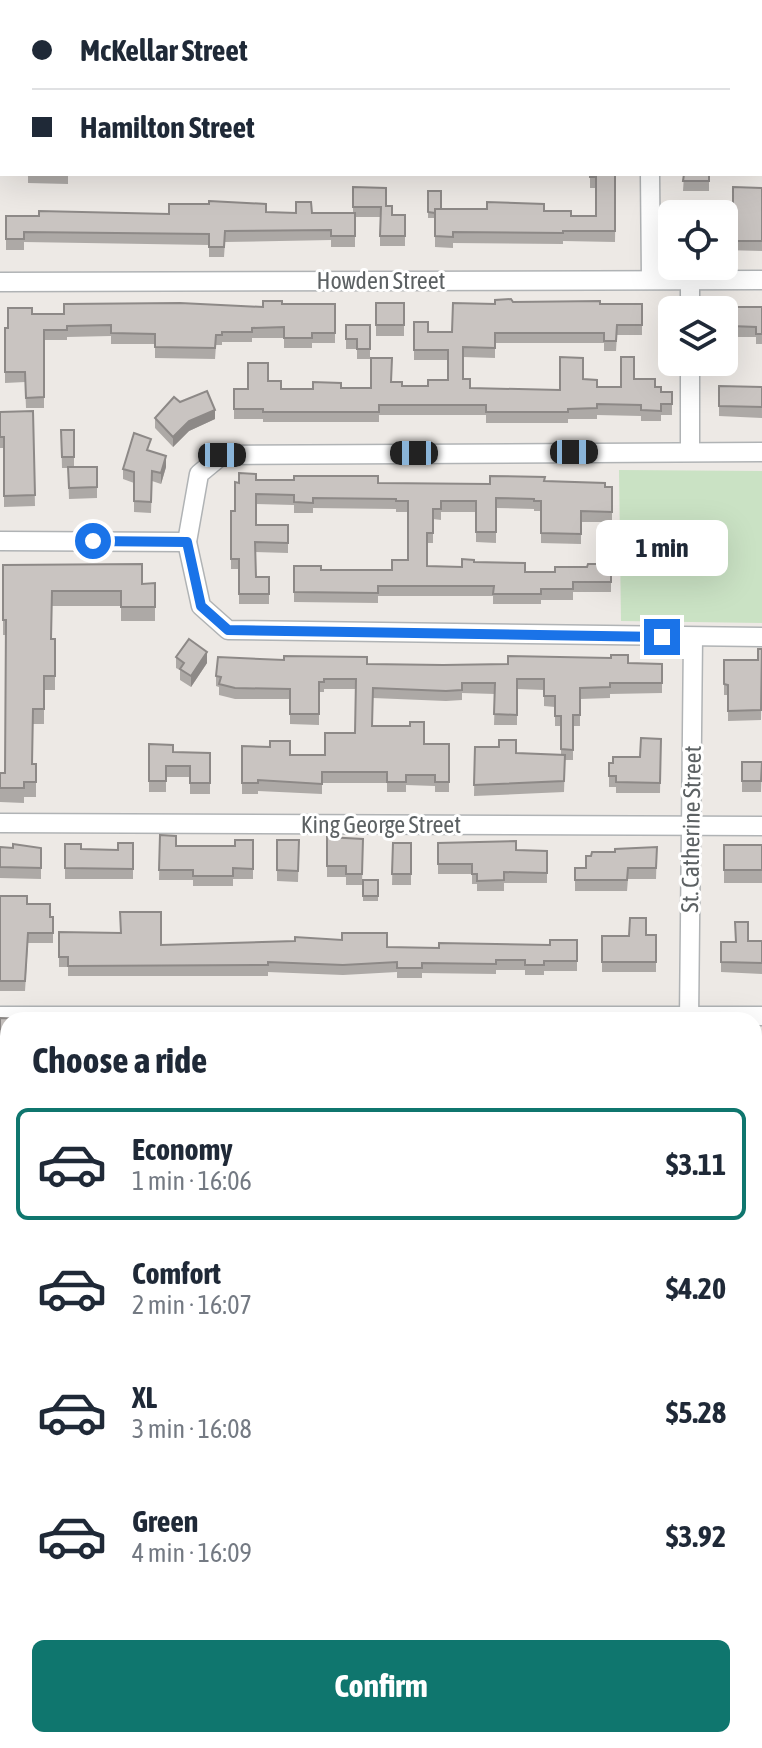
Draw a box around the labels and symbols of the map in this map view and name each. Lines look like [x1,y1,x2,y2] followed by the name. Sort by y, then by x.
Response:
[317,267,446,294] street label: Howden Street
[550,440,598,464] car
[390,441,438,465] car
[198,443,246,467] car
[596,521,728,577] callout: 1 min
[75,523,111,559] route start
[644,619,680,655] route end
[676,745,706,913] street label: St. Catherine Street
[301,811,461,838] street label: King George Street

